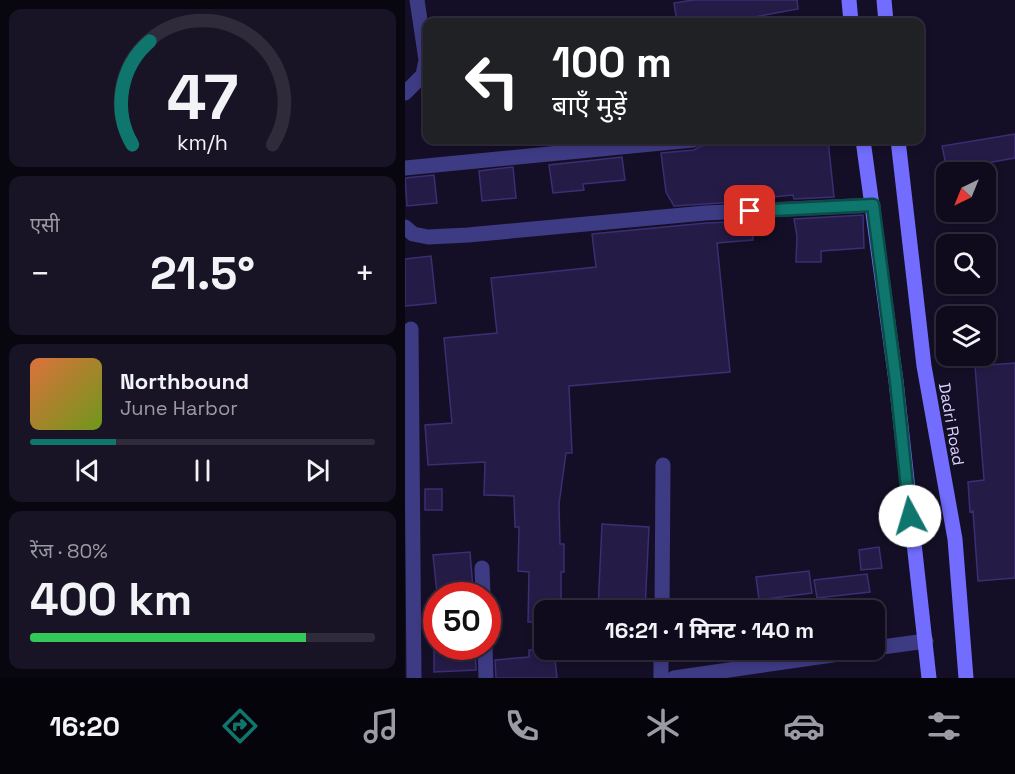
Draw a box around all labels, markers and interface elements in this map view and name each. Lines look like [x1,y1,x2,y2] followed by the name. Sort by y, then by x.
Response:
[552,36,672,89] text: 100 m
[453,42,531,120] icon: left
[167,58,238,137] text: 47
[552,88,627,123] text: बाएँ मुड़ें
[177,130,228,157] text: km/h
[936,162,996,222] north arrow
[936,162,996,366] map controls
[724,185,775,236] pin
[733,194,766,227] icon: arrive
[30,212,60,238] text: एसी
[936,234,996,294] button: search
[150,245,255,302] text: 21.5°
[30,253,50,295] text: −
[355,253,375,295] text: +
[936,306,996,366] button: layers
[120,367,249,395] text: Northbound
[934,381,969,467] street label: Dadri Road
[120,395,238,421] text: June Harbor
[71,454,104,487] icon: previous
[186,454,219,487] icon: pause
[301,454,334,487] icon: next
[878,484,942,548] position arrow
[30,538,108,564] text: रेंज · 80%
[30,571,192,628] text: 400 km
[423,582,501,660] speed limit sign: 50
[605,616,814,644] text: 16:21 · 1 मिनट · 140 m
[219,705,261,747] icon: directions
[360,705,402,747] icon: music
[501,705,543,747] icon: phone
[642,705,684,747] icon: climate
[783,705,825,747] icon: car
[923,705,965,747] icon: filters
[49,709,120,744] text: 16:20

